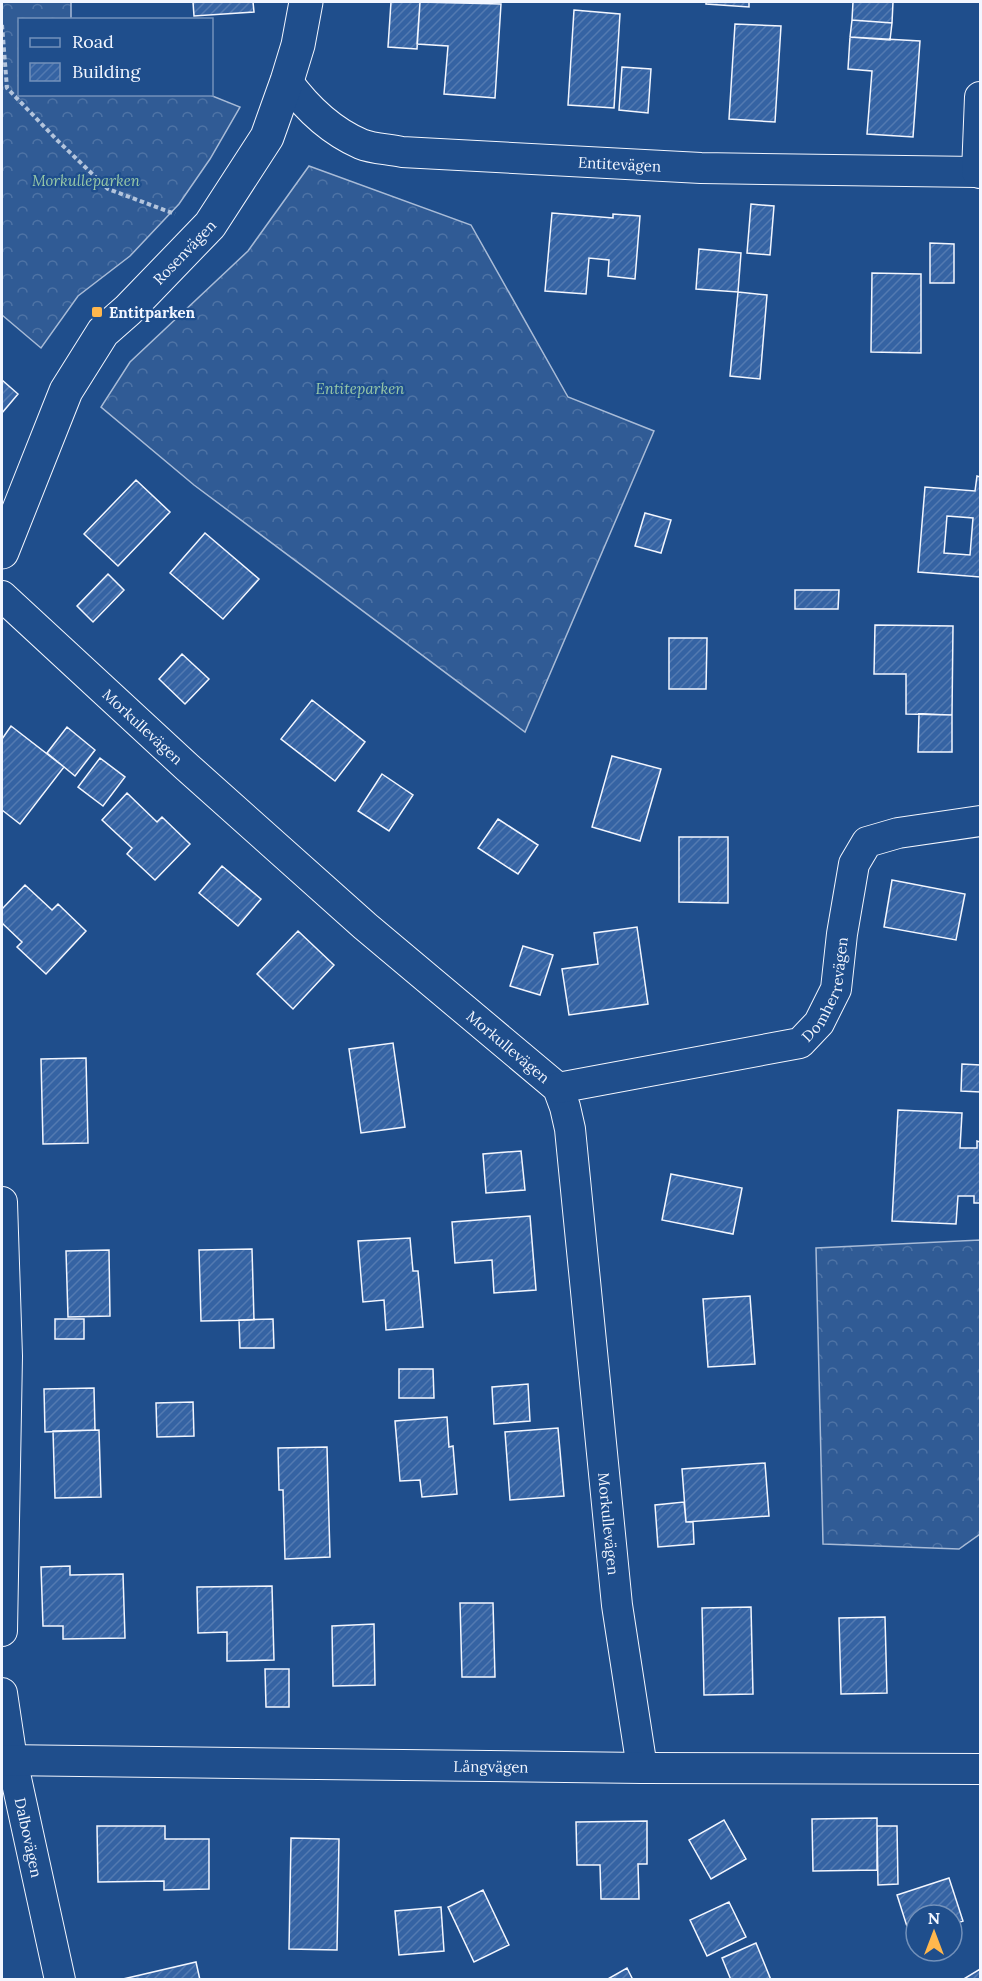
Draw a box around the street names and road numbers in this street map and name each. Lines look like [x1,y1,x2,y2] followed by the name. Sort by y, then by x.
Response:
[578,152,662,175] street label: Entitevägen
[149,215,220,288] street label: Rosenvägen
[99,684,187,768] street label: Morkullevägen
[797,936,851,1045] street label: Domherrevägen
[463,1006,554,1087] street label: Morkullevägen
[594,1472,623,1576] street label: Morkullevägen
[453,1756,529,1776] street label: Långvägen
[11,1796,47,1879] street label: Dalbovägen

